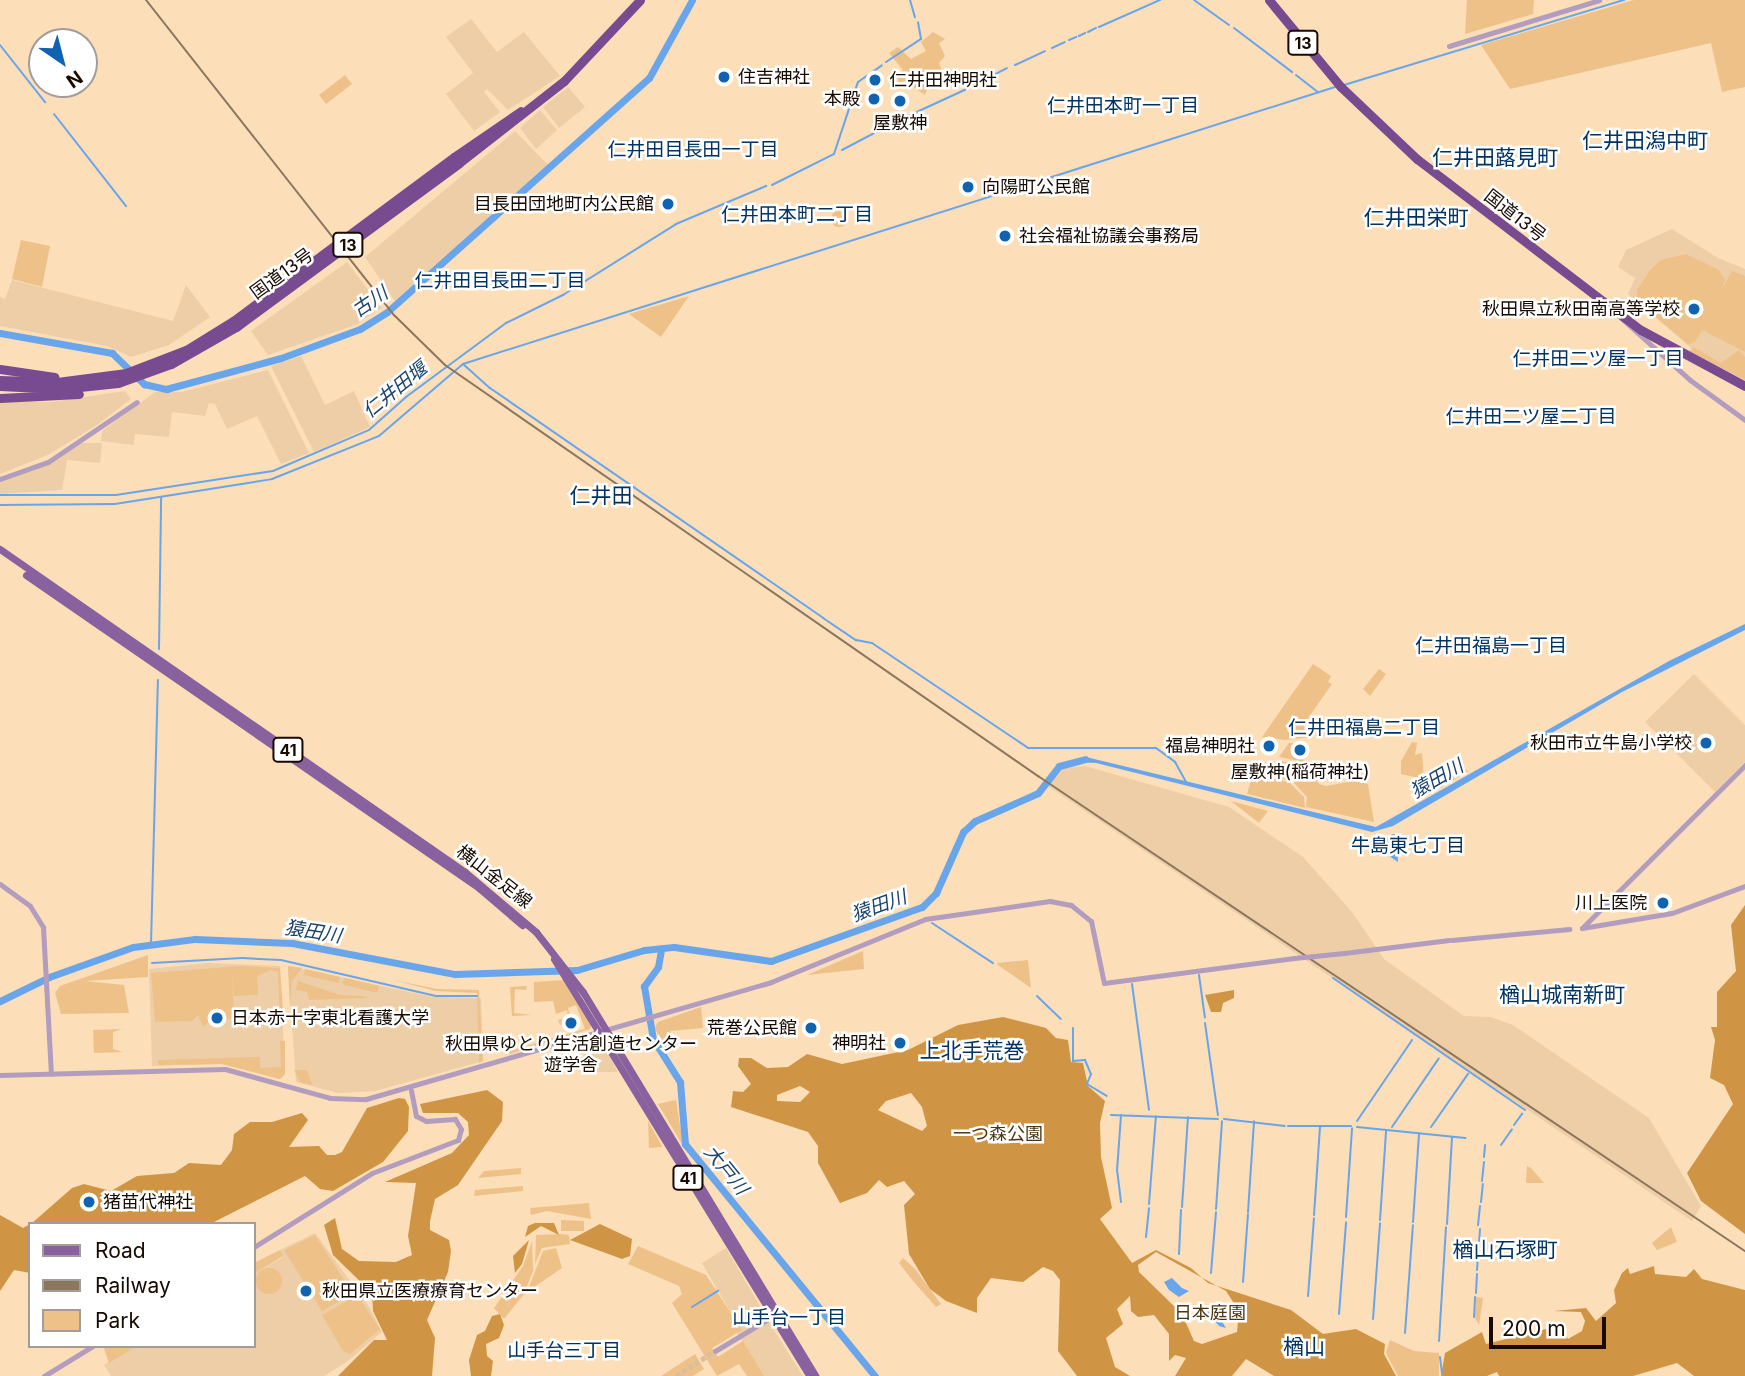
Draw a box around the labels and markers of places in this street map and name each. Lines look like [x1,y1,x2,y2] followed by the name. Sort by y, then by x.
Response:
[738,66,810,88] place label: 住吉神社
[716,69,732,85] marker: 住吉神社
[889,69,997,91] place label: 仁井田神明社
[867,72,883,88] marker: 仁井田神明社
[824,88,860,110] place label: 本殿
[866,91,882,107] marker: 本殿
[892,93,908,109] marker: 屋敷神
[873,112,927,134] place label: 屋敷神
[982,176,1090,198] place label: 向陽町公民館
[960,179,976,195] marker: 向陽町公民館
[474,193,654,215] place label: 目長田団地町内公民館
[660,196,676,212] marker: 目長田団地町内公民館
[1019,225,1199,247] place label: 社会福祉協議会事務局
[997,228,1013,244] marker: 社会福祉協議会事務局
[1482,298,1680,320] place label: 秋田県立秋田南高等学校
[1686,301,1702,317] marker: 秋田県立秋田南高等学校
[1530,732,1692,754] place label: 秋田市立牛島小学校
[1165,735,1255,757] place label: 福島神明社
[1698,735,1714,751] marker: 秋田市立牛島小学校
[1261,738,1277,754] marker: 福島神明社
[1292,742,1308,758] marker: 屋敷神(稲荷神社)
[1230,761,1370,783] place label: 屋敷神(稲荷神社)
[1575,892,1647,914] place label: 川上医院
[1653,893,1673,913] marker: 川上医院
[231,1007,429,1029] place label: 日本赤十字東北看護大学
[209,1010,225,1026] marker: 日本赤十字東北看護大学
[563,1015,579,1031] marker: 秋田県ゆとり生活創造センター 遊学舎
[707,1017,797,1039] place label: 荒巻公民館
[803,1020,819,1036] marker: 荒巻公民館
[832,1032,886,1054] place label: 神明社
[445,1034,697,1076] place label: 秋田県ゆとり生活創造センター 遊学舎
[892,1035,908,1051] marker: 神明社
[103,1191,193,1213] place label: 猪苗代神社
[81,1194,97,1210] marker: 猪苗代神社
[322,1280,538,1302] place label: 秋田県立医療療育センター
[296,1281,316,1301] marker: 秋田県立医療療育センター

